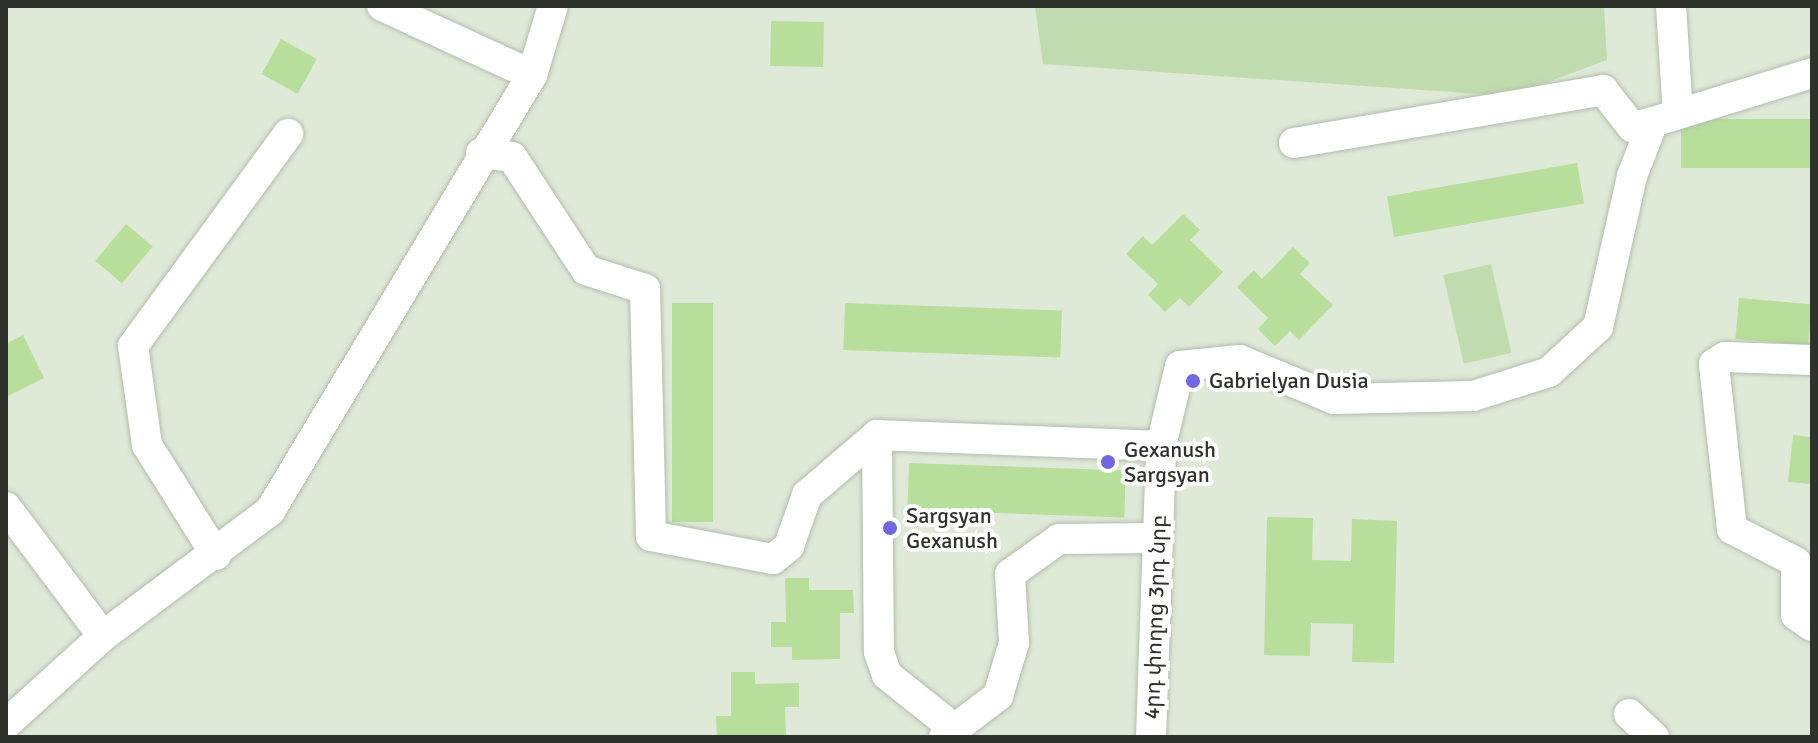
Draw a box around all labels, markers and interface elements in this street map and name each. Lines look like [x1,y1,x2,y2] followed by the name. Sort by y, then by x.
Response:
[1209,368,1369,394] place label: Gabrielyan Dusia
[1184,372,1202,390] marker: Gabrielyan Dusia
[1124,436,1216,488] place label: Gexanush Sargsyan
[1099,453,1117,471] marker: Gexanush Sargsyan
[906,502,998,554] place label: Sargsyan Gexanush
[1138,514,1172,720] street label: 4րդ փողոց 3րդ նրբ
[881,519,899,537] marker: Sargsyan Gexanush

